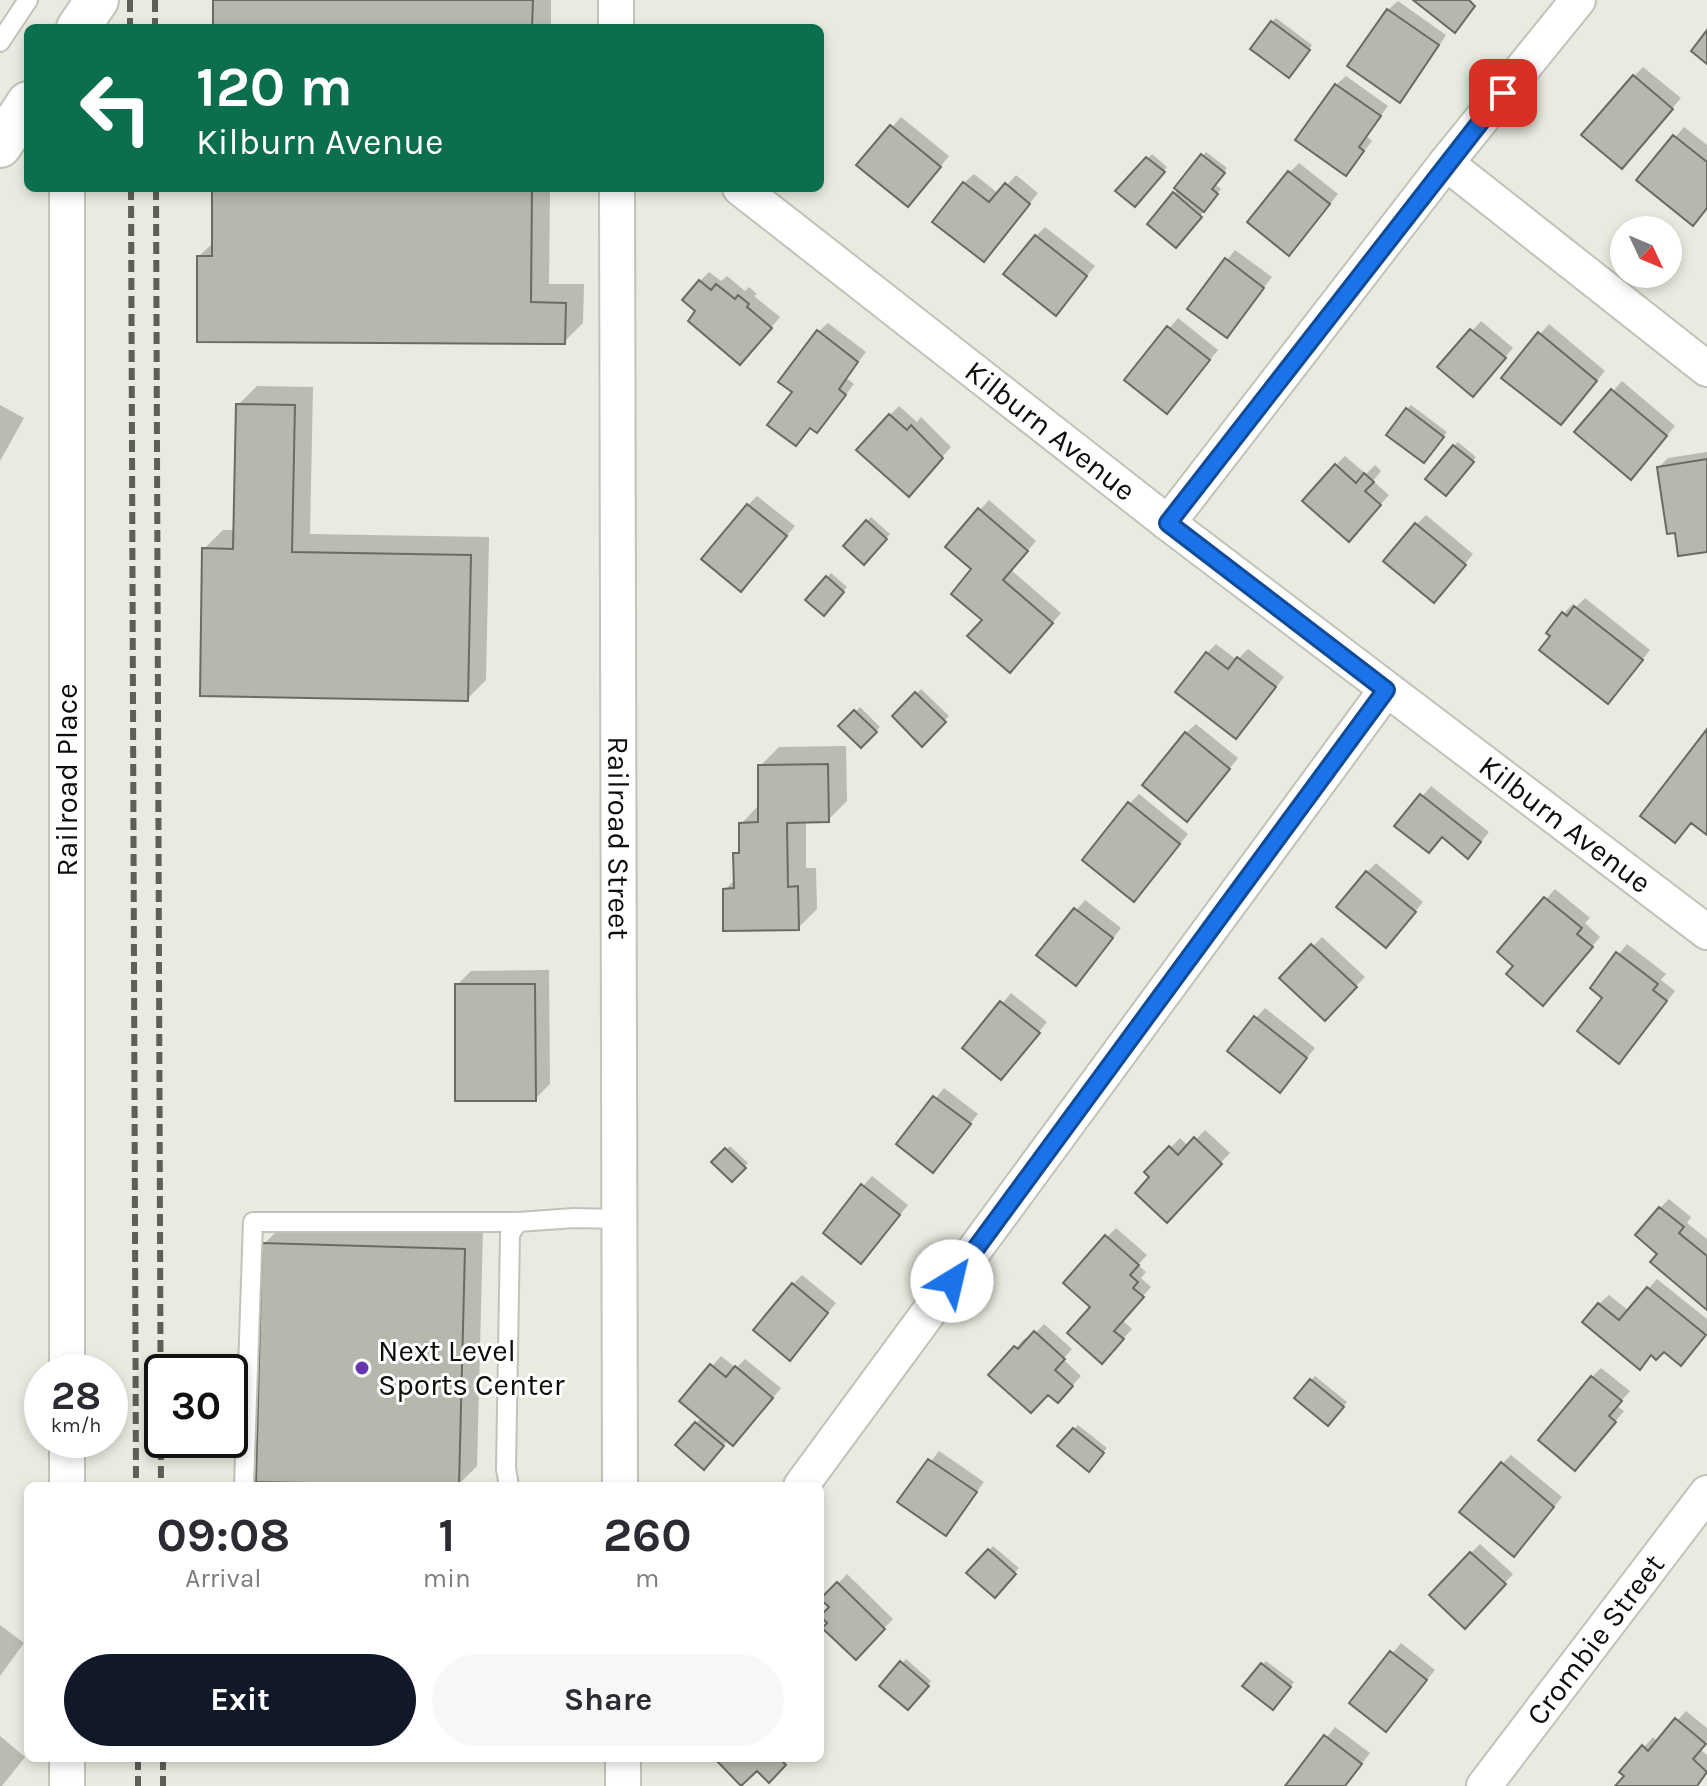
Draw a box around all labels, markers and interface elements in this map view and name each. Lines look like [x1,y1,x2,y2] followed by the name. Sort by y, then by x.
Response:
[196,54,353,119] text: 120 m
[64,56,168,160] icon: left
[1469,59,1537,127] pin
[1481,71,1525,115] icon: arrive
[196,121,444,163] text: Kilburn Avenue
[1610,216,1682,288] north arrow
[1610,216,1682,288] map controls
[958,353,1143,509] street label: Kilburn Avenue
[49,683,85,877] street label: Railroad Place
[600,736,637,940] street label: Railroad Street
[1472,748,1658,901] street label: Kilburn Avenue
[910,1239,994,1323] position arrow
[378,1333,565,1403] place label: Next Level Sports Center
[144,1354,248,1458] speed limit sign: 30
[353,1359,371,1377] marker: Next Level Sports Center
[51,1372,101,1419] text: 28
[51,1414,101,1437] text: km/h
[156,1507,290,1563] text: 09:08
[438,1507,455,1563] text: 1
[603,1507,692,1563] text: 260
[1519,1547,1672,1732] street label: Crombie Street
[185,1563,261,1594] text: Arrival
[423,1563,471,1594] text: min
[635,1563,659,1594] text: m
[64,1654,416,1746] button: Exit
[432,1654,784,1746] button: Share

